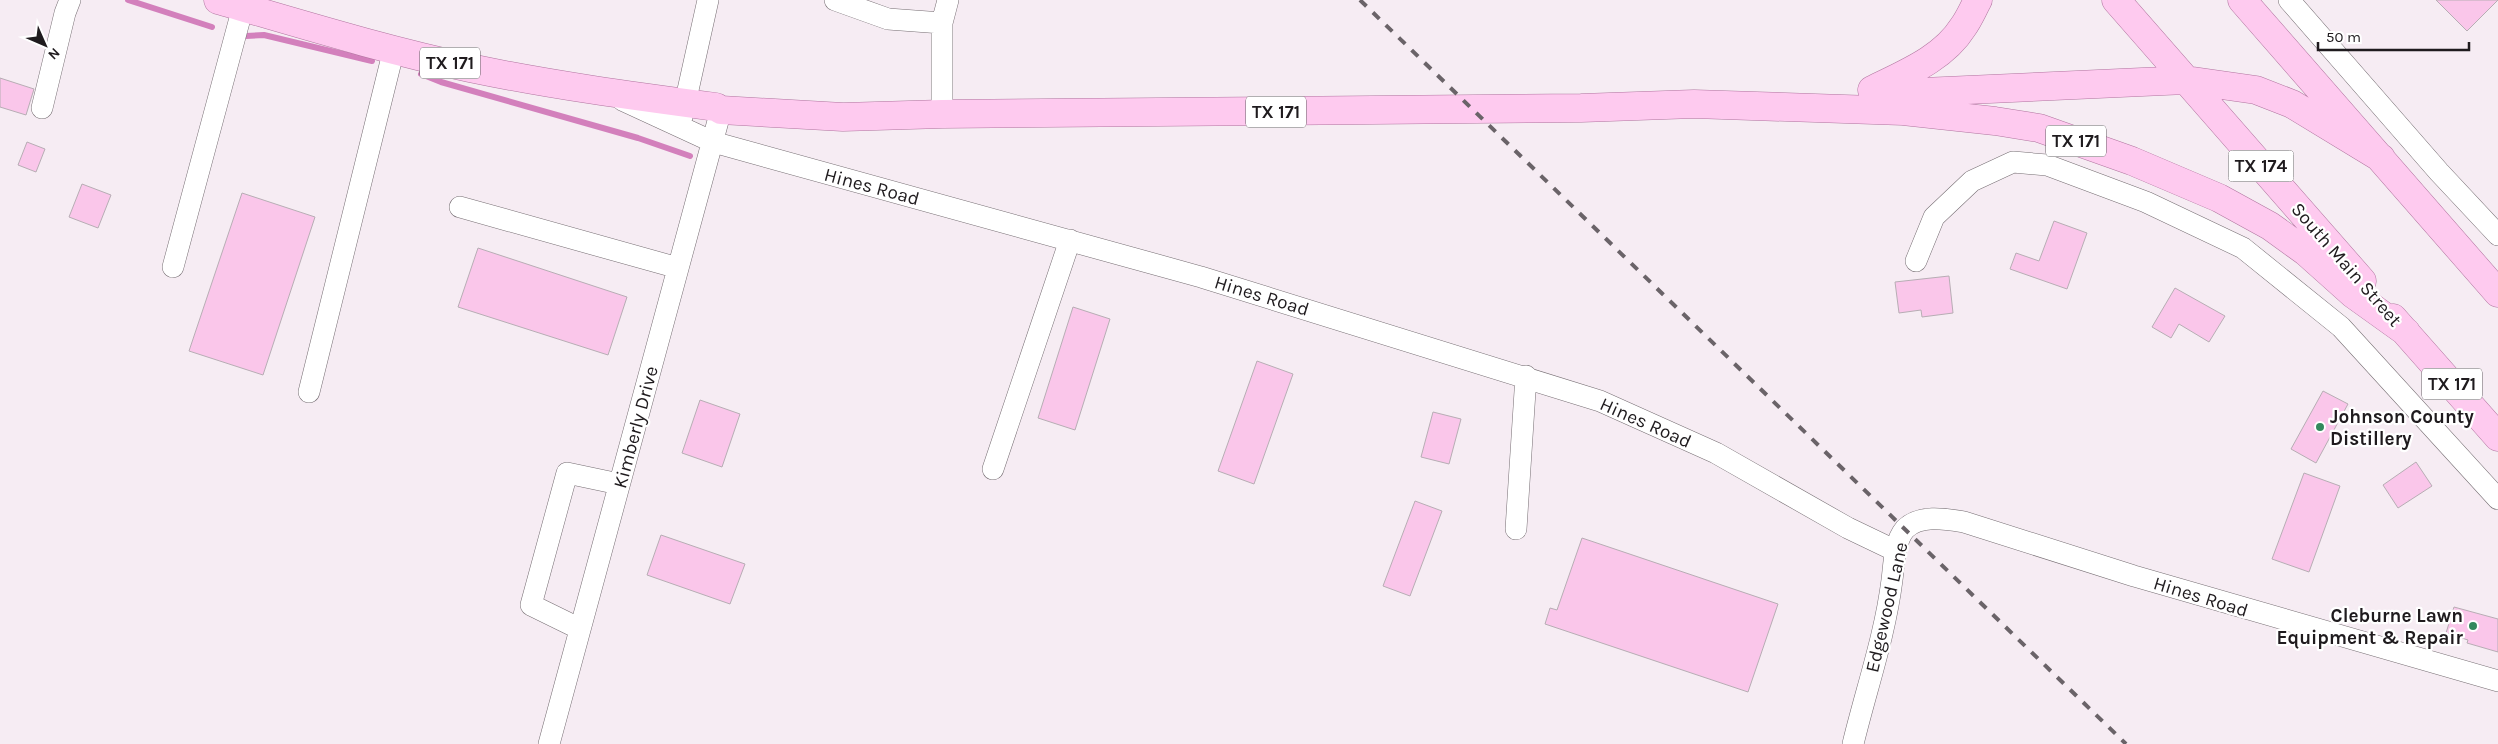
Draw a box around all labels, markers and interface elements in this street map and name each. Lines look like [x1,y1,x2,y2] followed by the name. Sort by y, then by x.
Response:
[20,20,70,70] north arrow
[2318,20,2469,52] scale bar
[2326,28,2361,46] text: 50 m
[44,44,63,63] text: N
[420,48,480,78] road number: TX 171
[1246,96,1306,128] road number: TX 171
[2046,125,2106,156] road number: TX 171
[2228,150,2294,182] road number: TX 174
[822,164,922,210] street label: Hines Road
[2286,198,2406,331] street label: South Main Street
[1212,271,1312,321] street label: Hines Road
[609,364,663,491] street label: Kimberly Drive
[2422,368,2482,399] road number: TX 171
[1596,393,1695,453] street label: Hines Road
[2330,406,2474,450] place label: Johnson County Distillery
[2314,421,2326,433] marker: Johnson County Distillery
[1861,540,1913,675] street label: Edgewood Lane
[2151,572,2251,622] street label: Hines Road
[2276,605,2464,649] place label: Cleburne Lawn Equipment & Repair
[2467,620,2479,632] marker: Cleburne Lawn Equipment & Repair

